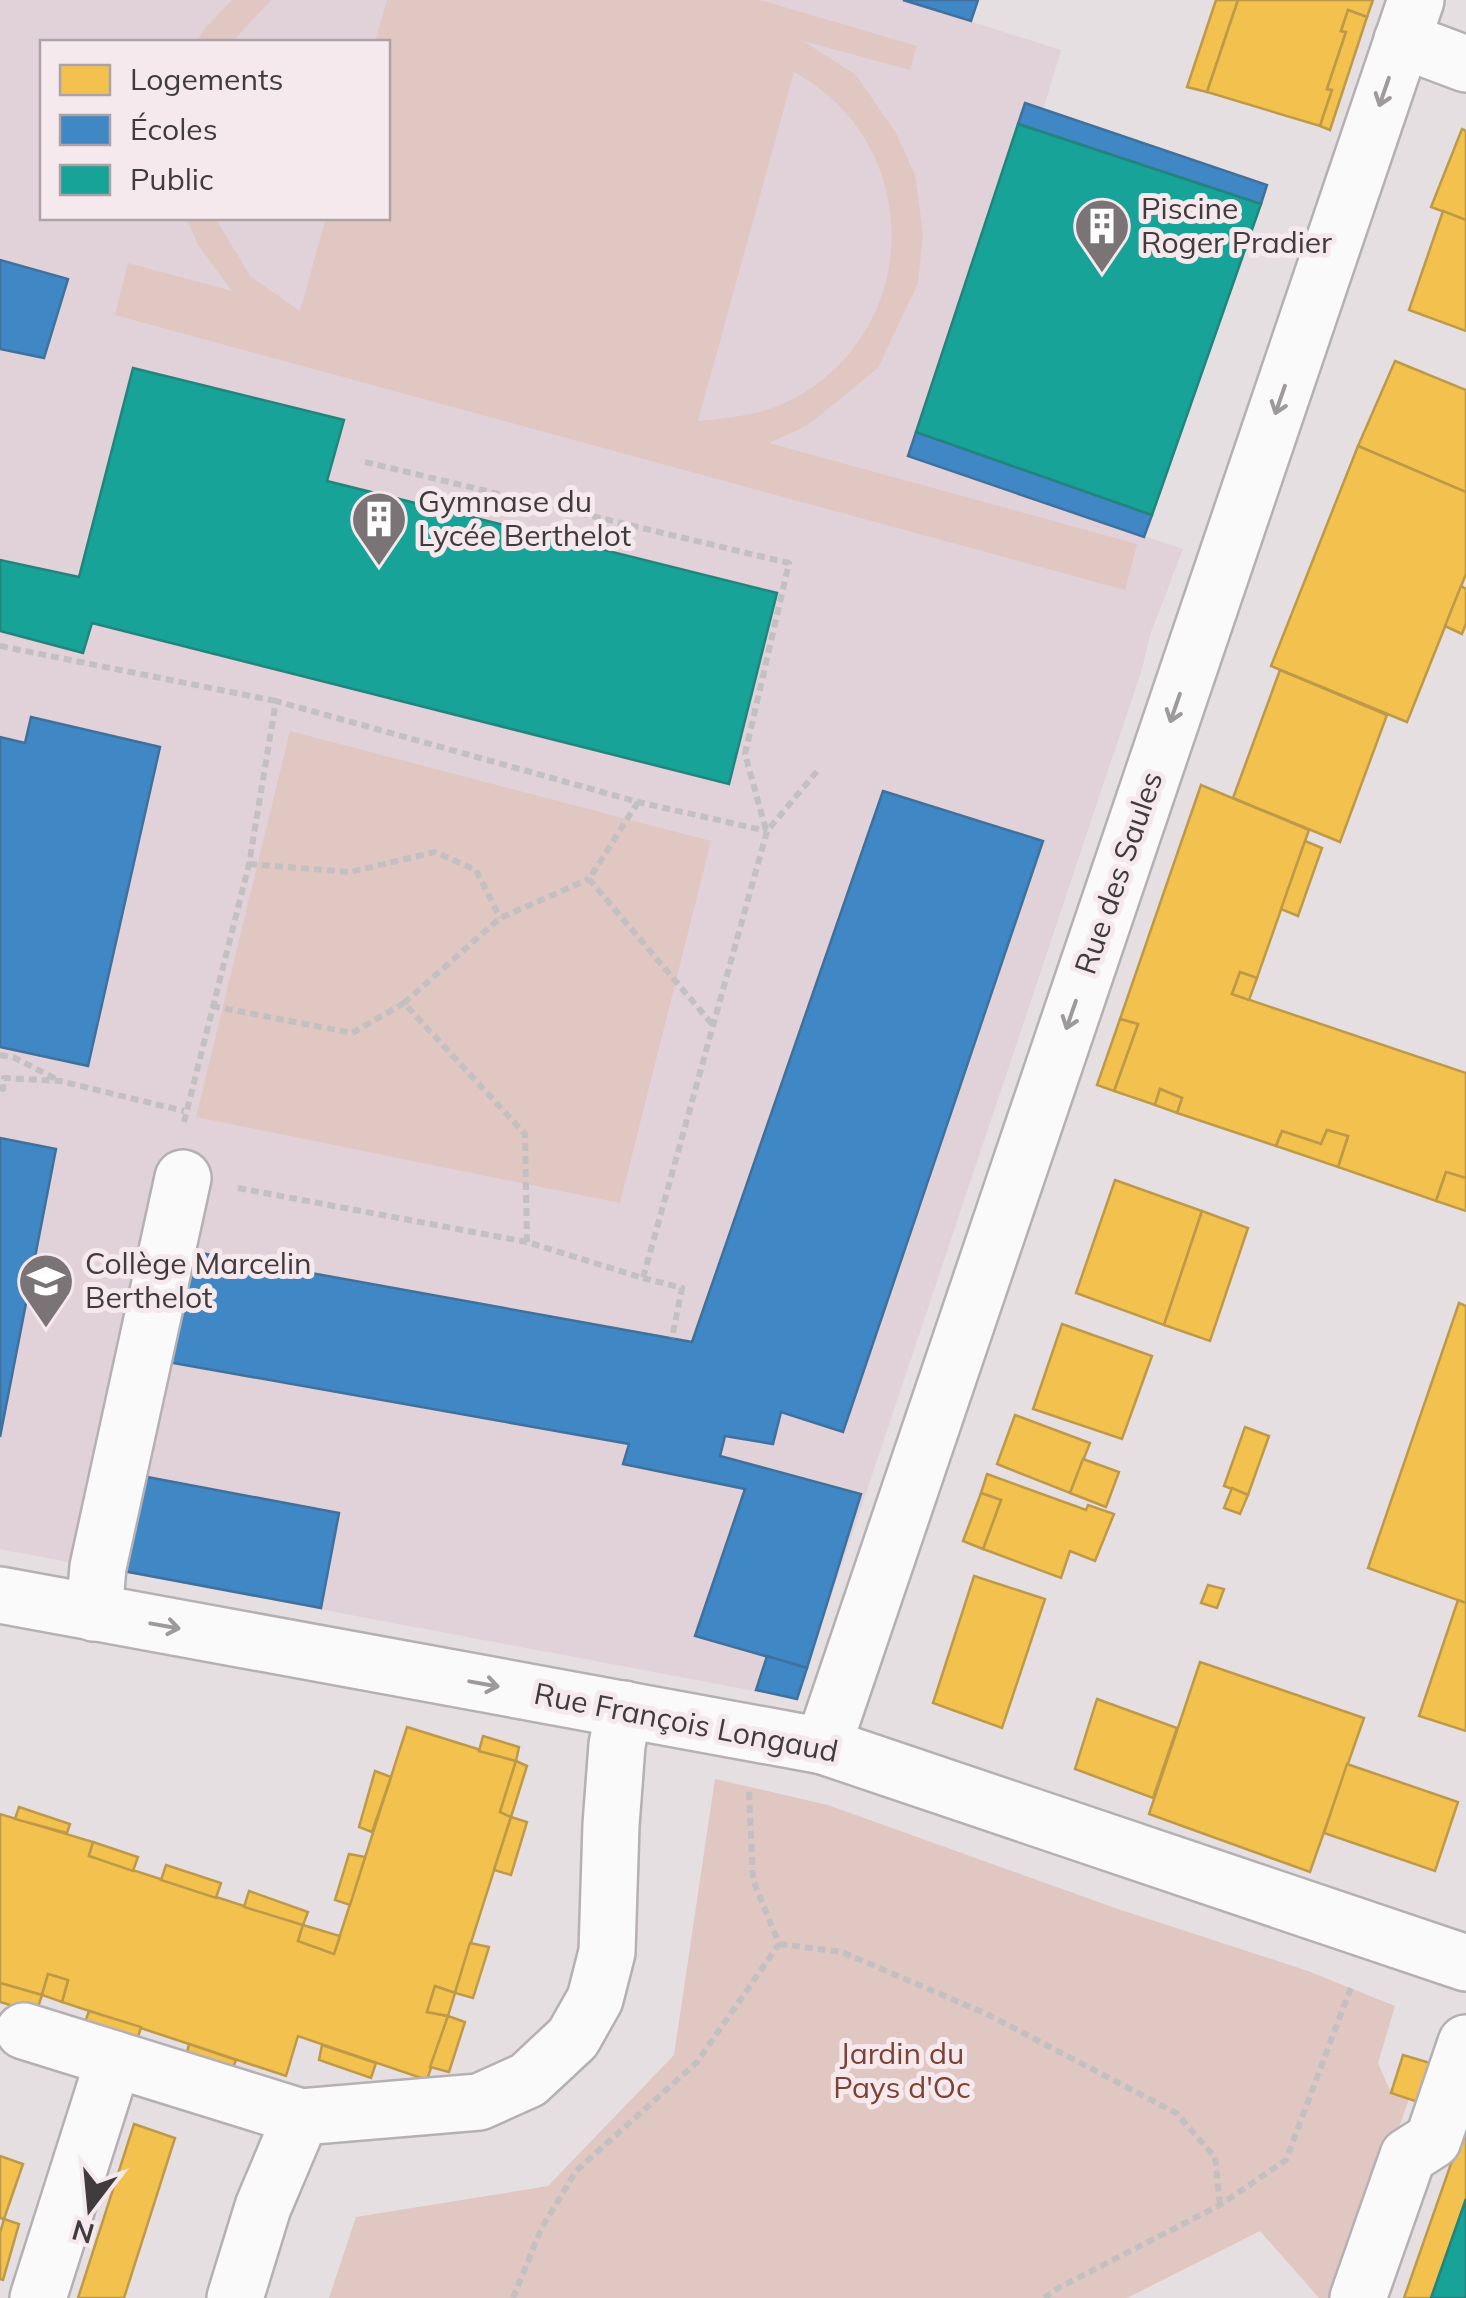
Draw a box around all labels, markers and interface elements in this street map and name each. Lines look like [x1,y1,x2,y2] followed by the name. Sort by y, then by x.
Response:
[40,40,390,220] legend
[130,60,283,98] text: Logements
[1374,76,1392,108] one-way arrow
[130,110,218,148] text: Écoles
[130,160,214,198] text: Public
[1141,189,1332,261] place label: Piscine Roger Pradier
[1072,196,1132,275] building icon: Piscine Roger Pradier
[1269,383,1287,415] one-way arrow
[418,482,631,554] place label: Gymnase du Lycée Berthelot
[349,489,409,568] building icon: Gymnase du Lycée Berthelot
[1165,691,1183,723] one-way arrow
[1066,766,1170,979] street label: Rue des Saules
[1060,999,1078,1031] one-way arrow
[85,1244,312,1316] place label: Collège Marcelin Berthelot
[16,1251,76,1330] school or university icon: Collège Marcelin Berthelot
[148,1617,180,1636] one-way arrow
[531,1674,841,1770] street label: Rue François Longaud
[467,1675,500,1694] one-way arrow
[833,2034,971,2106] park label: Jardin du Pays d'Oc
[40,2158,140,2258] north arrow
[68,2213,98,2252] text: N

